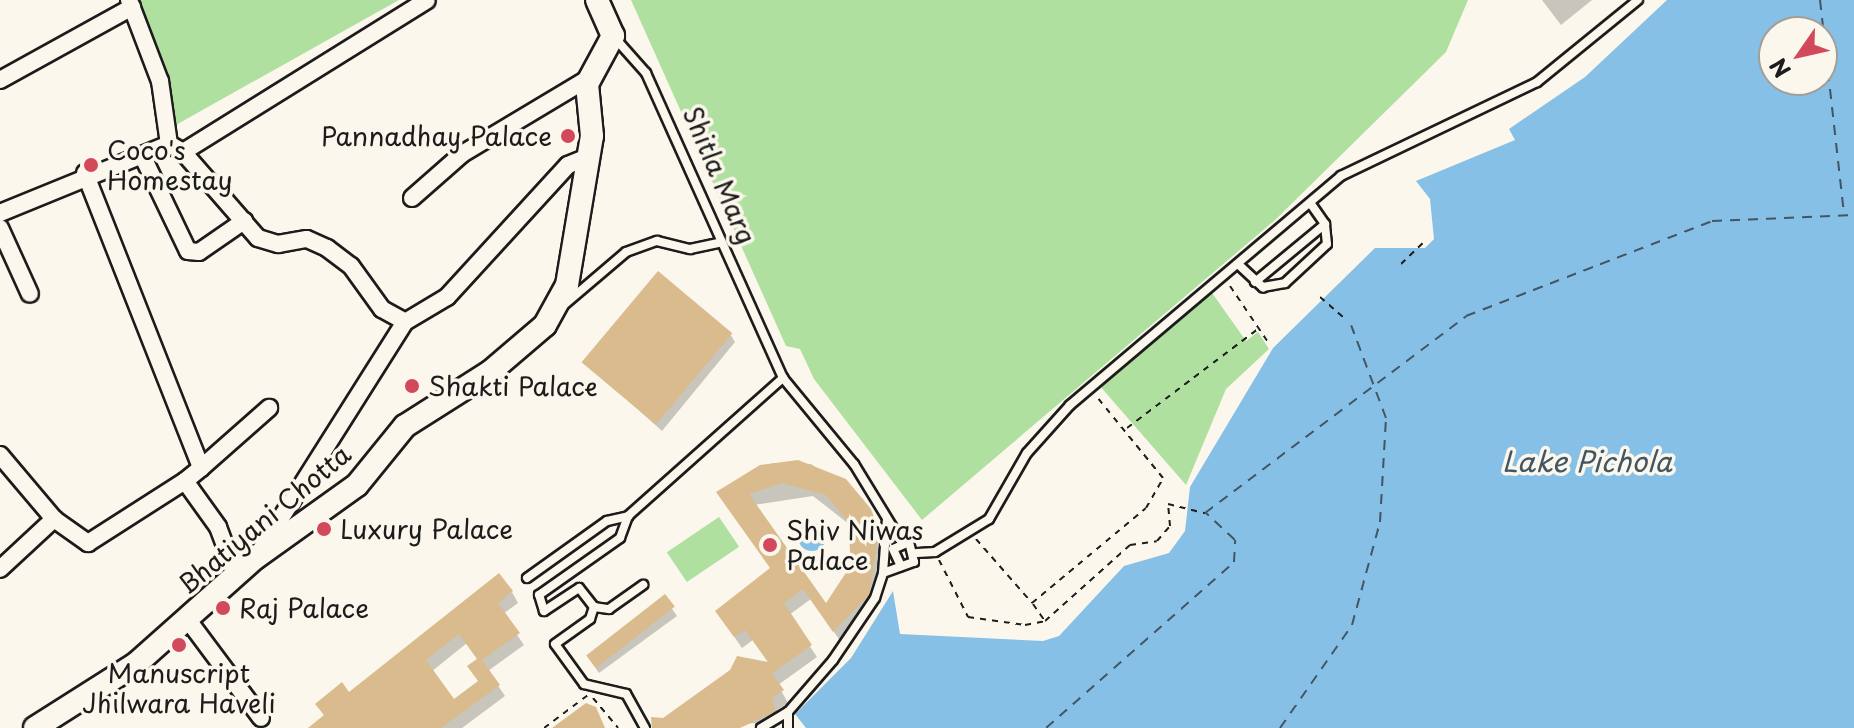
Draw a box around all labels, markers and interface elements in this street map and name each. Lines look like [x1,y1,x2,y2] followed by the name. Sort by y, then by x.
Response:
[1758,16,1838,96] north arrow
[1761,52,1798,85] text: N
[677,101,763,249] street label: Shitla Marg
[319,120,552,152] place label: Pannadhay Palace
[559,127,577,145] marker: Pannadhay Palace
[107,134,233,196] place label: Coco's Homestay
[82,156,100,174] marker: Coco's Homestay
[428,370,602,402] place label: Shakti Palace
[403,377,421,395] marker: Shakti Palace
[171,438,357,600] street label: Bhatiyani Chotta
[1502,444,1672,478] water label: Lake Pichola
[340,513,515,545] place label: Luxury Palace
[786,514,923,576] place label: Shiv Niwas Palace
[315,520,333,538] marker: Luxury Palace
[761,536,779,554] marker: Shiv Niwas Palace
[239,592,371,624] place label: Raj Palace
[214,599,232,617] marker: Raj Palace
[170,636,188,654] marker: Manuscript Jhilwara Haveli
[83,657,275,718] place label: Manuscript Jhilwara Haveli

